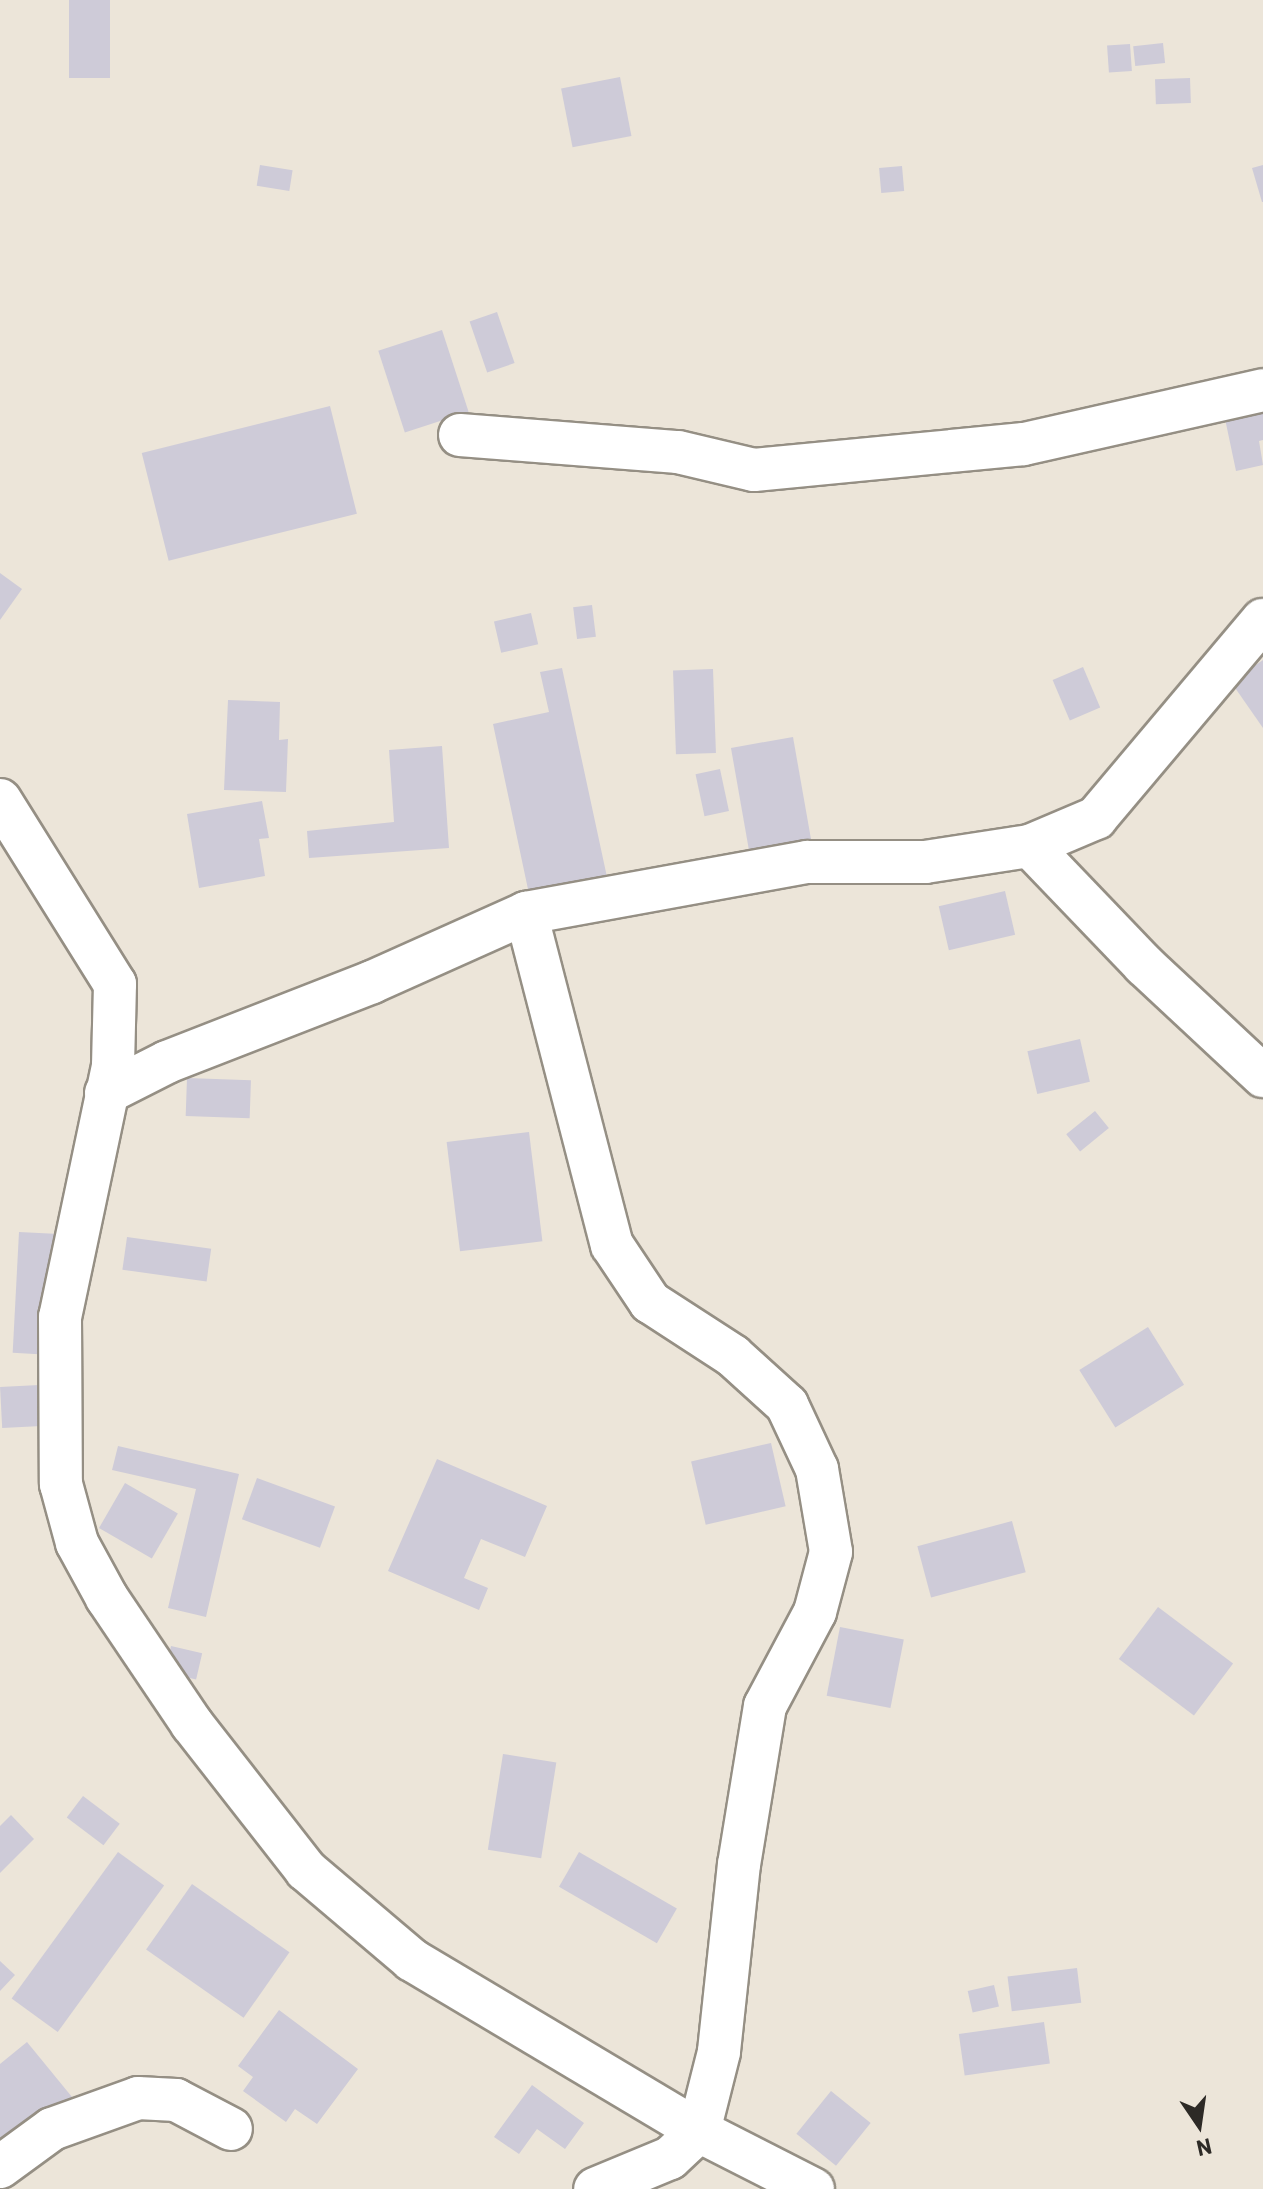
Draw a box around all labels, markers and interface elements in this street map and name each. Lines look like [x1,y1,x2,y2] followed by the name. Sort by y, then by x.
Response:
[1159,2085,1239,2165] north arrow
[1194,2134,1214,2163] text: N

